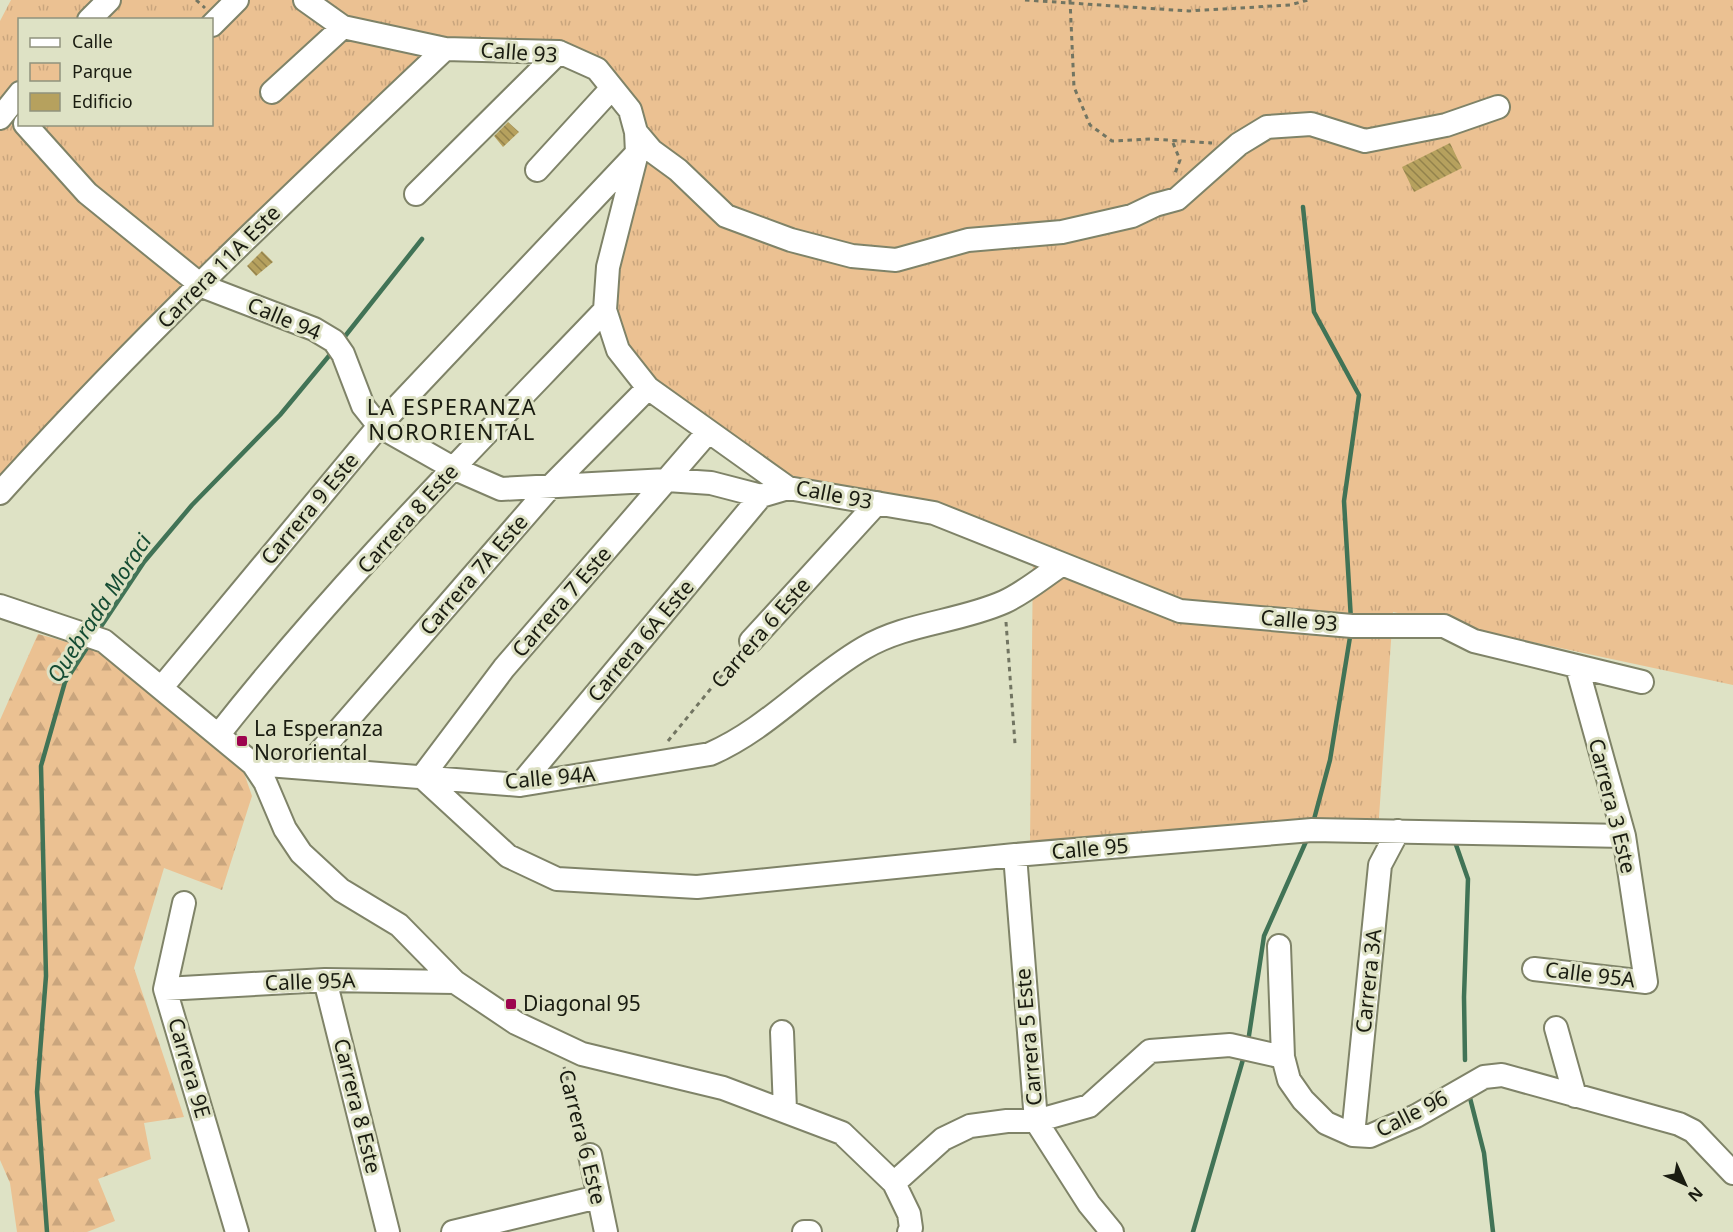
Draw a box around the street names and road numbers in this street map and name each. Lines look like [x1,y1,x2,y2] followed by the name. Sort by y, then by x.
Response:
[480,35,559,69] street label: Calle 93
[151,199,286,334] street label: Carrera 11A Este
[243,290,325,346] street label: Calle 94
[254,447,364,570] street label: Carrera 9 Este
[351,458,464,579] street label: Carrera 8 Este
[794,473,875,515] street label: Calle 93
[413,508,533,641] street label: Carrera 7A Este
[505,540,617,663] street label: Carrera 7 Este
[704,571,816,694] street label: Carrera 6 Este
[581,573,700,707] street label: Carrera 6A Este
[1259,603,1339,637] street label: Calle 93
[1583,735,1643,876] street label: Carrera 3 Este
[504,759,597,795] street label: Calle 94A
[1050,831,1130,865] street label: Calle 95
[1349,927,1387,1034] street label: Carrera 3A
[1543,955,1637,993] street label: Calle 95A
[264,965,356,997] street label: Calle 95A
[1008,967,1048,1107] street label: Carrera 5 Este
[162,1014,218,1121] street label: Carrera 9E
[328,1035,388,1176] street label: Carrera 8 Este
[553,1066,613,1207] street label: Carrera 6 Este
[1371,1083,1452,1143] street label: Calle 96

